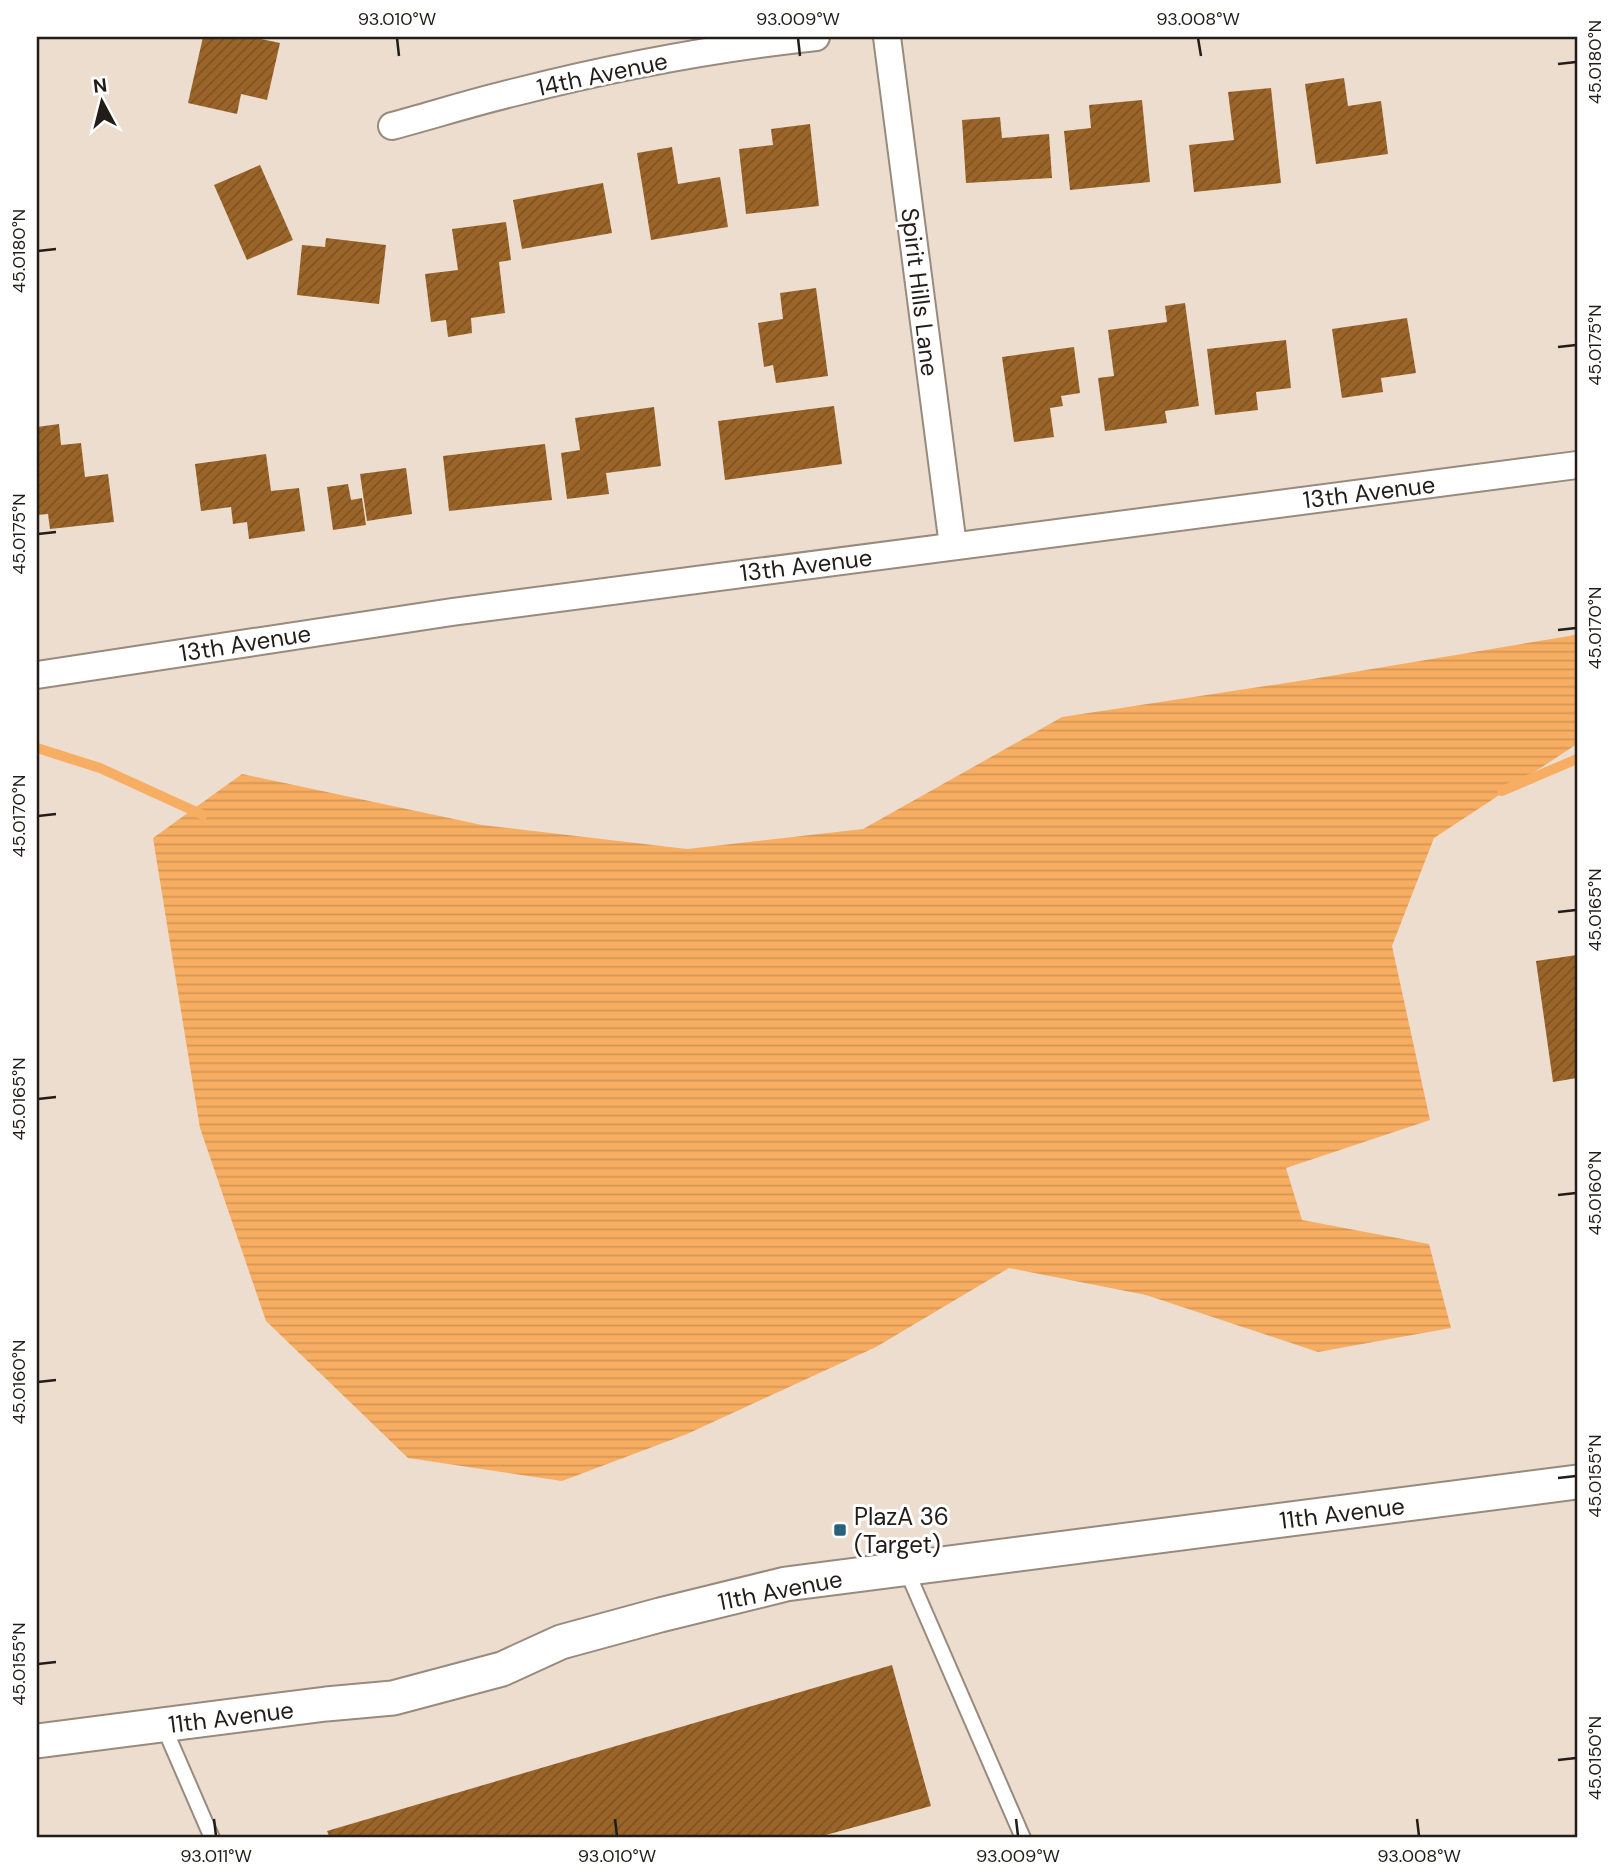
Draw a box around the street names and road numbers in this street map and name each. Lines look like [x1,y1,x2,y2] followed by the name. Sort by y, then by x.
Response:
[534,45,670,103] street label: 14th Avenue
[894,206,946,378] street label: Spirit Hills Lane
[1301,469,1437,515] street label: 13th Avenue
[738,542,874,588] street label: 13th Avenue
[177,617,313,669] street label: 13th Avenue
[1278,1490,1406,1536] street label: 11th Avenue
[715,1563,845,1617] street label: 11th Avenue
[167,1694,295,1740] street label: 11th Avenue

